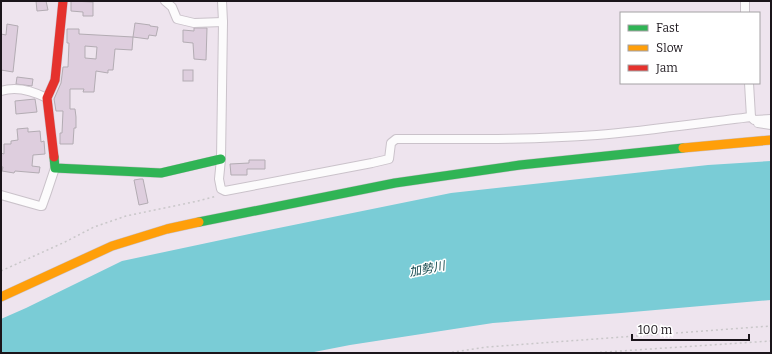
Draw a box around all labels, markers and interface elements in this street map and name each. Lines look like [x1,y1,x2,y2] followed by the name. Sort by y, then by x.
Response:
[620,12,760,84] legend
[656,21,680,35] text: Fast
[656,41,683,55] text: Slow
[655,61,678,75] text: Jam
[408,258,448,279] water label: 加勢川
[632,316,749,342] scale bar
[638,323,673,337] text: 100 m

